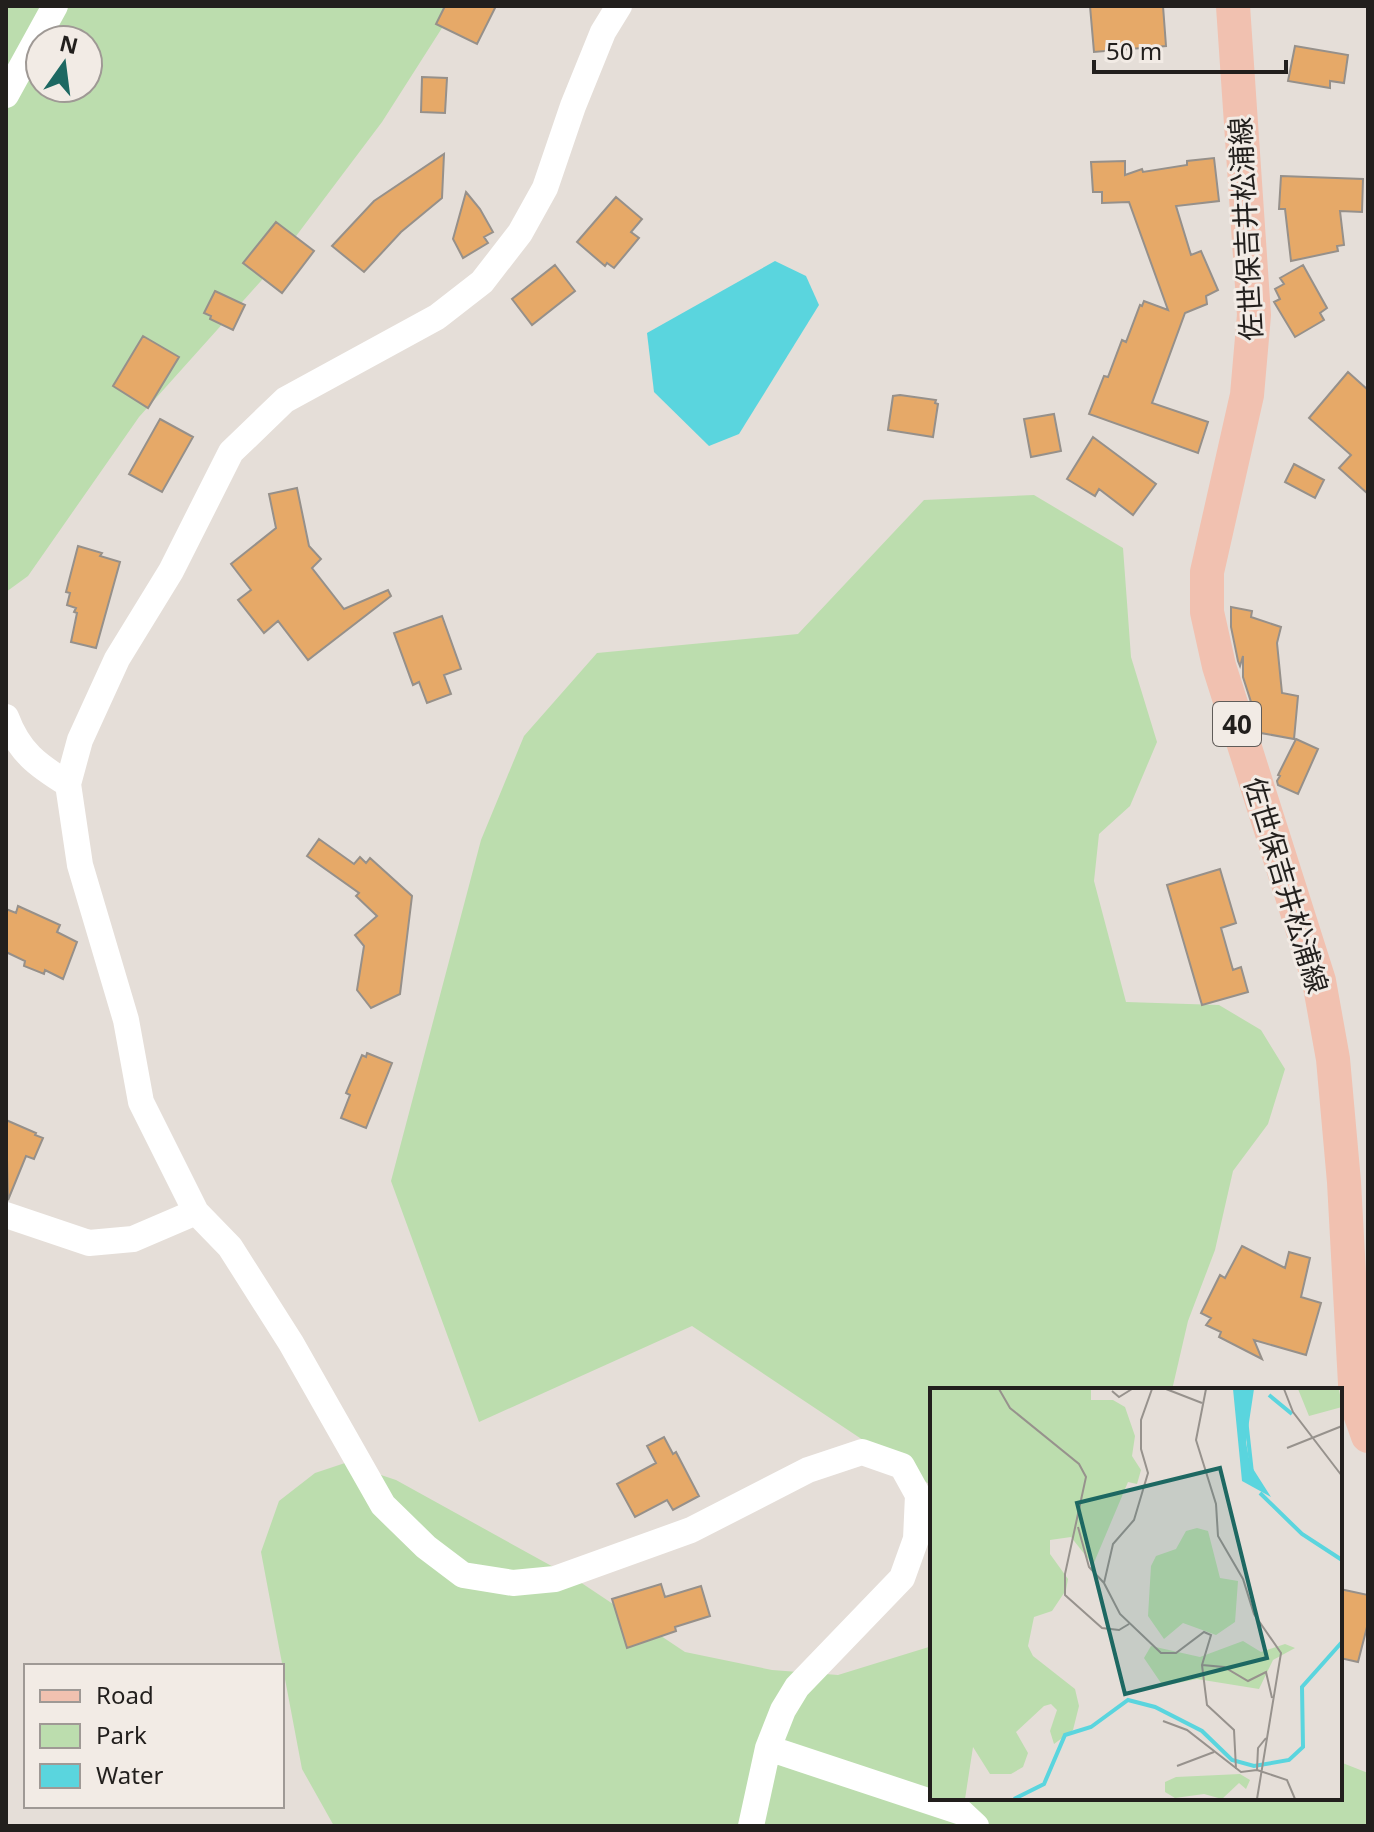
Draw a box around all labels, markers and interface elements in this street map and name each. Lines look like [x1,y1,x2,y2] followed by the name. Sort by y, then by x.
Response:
[24,24,104,104] north arrow
[1094,24,1286,74] scale bar
[57,27,81,60] text: N
[1106,34,1162,67] text: 50 m
[1220,116,1270,342] street label: 佐世保吉井松浦線
[1213,702,1261,746] road number: 40
[1236,772,1338,998] street label: 佐世保吉井松浦線
[930,1388,1342,1800] inset map
[24,1664,284,1808] legend
[96,1678,154,1711] text: Road
[96,1718,147,1751] text: Park
[96,1758,164,1791] text: Water

